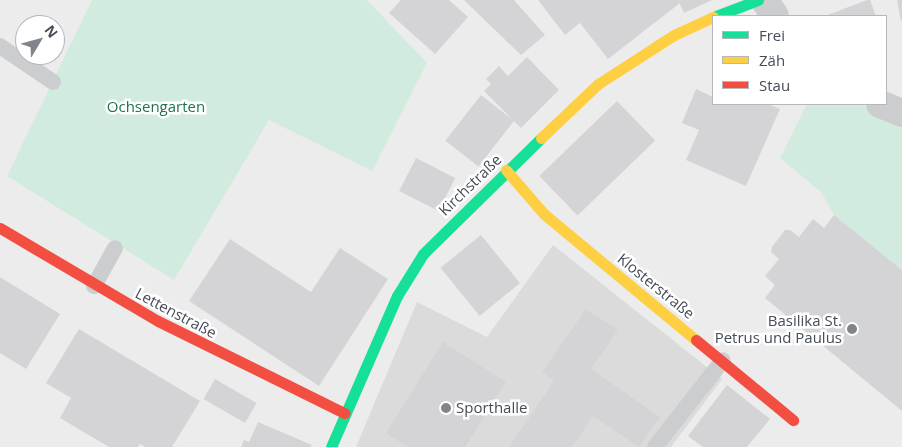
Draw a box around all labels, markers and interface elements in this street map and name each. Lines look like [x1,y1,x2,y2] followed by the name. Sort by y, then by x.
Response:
[15,15,65,65] north arrow
[712,15,887,105] legend
[41,21,63,42] text: N
[759,25,785,45] text: Frei
[759,50,785,70] text: Zäh
[759,75,790,95] text: Stau
[107,98,205,116] park label: Ochsengarten
[435,151,505,219] street label: Kirchstraße
[614,250,698,322] street label: Klosterstraße
[132,284,220,342] street label: Lettenstraße
[715,311,842,346] place label: Basilika St. Petrus und Paulus
[846,323,858,335] marker: Basilika St. Petrus und Paulus
[456,399,527,417] place label: Sporthalle
[440,402,452,414] marker: Sporthalle

